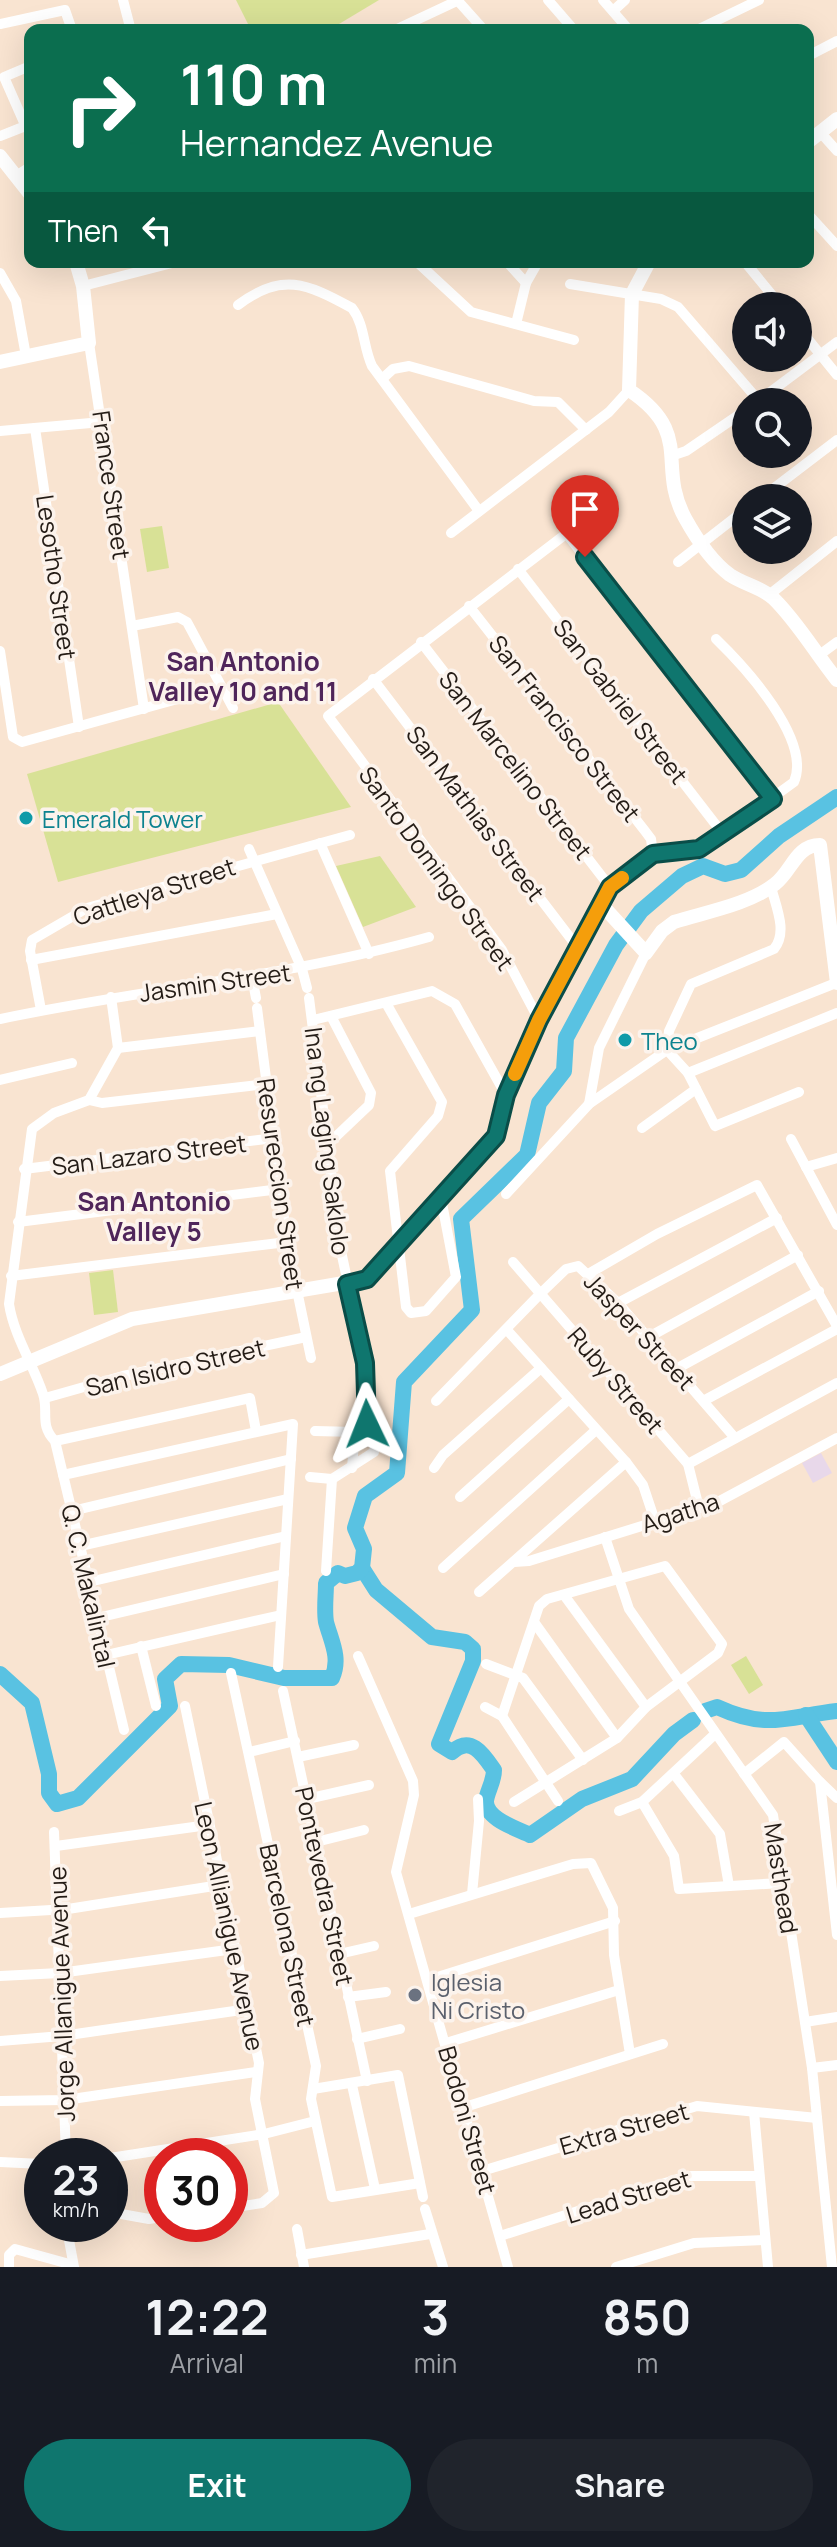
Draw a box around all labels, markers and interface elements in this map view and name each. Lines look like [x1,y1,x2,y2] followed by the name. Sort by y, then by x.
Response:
[180,45,327,122] text: 110 m
[48,56,152,160] icon: right
[180,118,493,167] text: Hernandez Avenue
[135,208,179,252] icon: left
[48,210,119,251] text: Then
[732,292,812,564] map controls
[732,292,812,372] button: sound
[732,388,812,468] button: search
[85,408,139,562] street label: France Street
[551,475,619,557] pin
[732,484,812,564] button: layers
[563,487,607,531] icon: arrive
[29,492,85,662] street label: Lesotho Street
[546,612,696,790] street label: San Gabriel Street
[482,628,648,828] street label: San Francisco Street
[149,643,337,709] district label: San Antonio Valley 10 and 11
[432,664,600,866] street label: San Marcelino Street
[399,719,553,907] street label: San Mathias Street
[352,759,522,977] street label: Santo Domingo Street
[42,802,203,835] place label: Emerald Tower
[17,809,35,827] marker: Emerald Tower
[69,849,239,933] street label: Cattleya Street
[137,955,293,1009] street label: Jasmin Street
[641,1024,698,1057] place label: Theo
[298,1025,358,1257] street label: Ina ng Laging Saklolo
[616,1031,634,1049] marker: Theo
[250,1076,312,1292] street label: Resureccion Street
[50,1126,248,1182] street label: San Lazaro Street
[77,1183,231,1249] district label: San Antonio Valley 5
[577,1265,703,1397] street label: Jasper Street
[561,1320,671,1440] street label: Ruby Street
[82,1330,268,1404] street label: San Isidro Street
[325,1382,409,1466] position arrow
[637,1484,723,1540] street label: Agatha
[54,1501,124,1671] street label: Q. C. Makalintal
[288,1784,362,1988] street label: Pontevedra Street
[187,1798,273,2054] street label: Leon Allianigue Avenue
[757,1820,807,1936] street label: Masthead
[253,1841,323,2029] street label: Barcelona Street
[40,1866,82,2122] street label: Jorge Allanigue Avenue
[431,1965,525,2026] place label: Iglesia Ni Cristo
[406,1986,424,2004] marker: Iglesia Ni Cristo
[431,2042,505,2198] street label: Bodoni Street
[556,2094,692,2162] street label: Extra Street
[144,2138,248,2242] speed limit sign: 30
[52,2152,100,2207] text: 23
[562,2161,694,2231] street label: Lead Street
[53,2196,99,2223] text: km/h
[145,2284,268,2349] text: 12:22
[422,2284,450,2349] text: 3
[603,2284,692,2349] text: 850
[170,2345,244,2381] text: Arrival
[414,2345,457,2381] text: min
[636,2345,658,2381] text: m
[24,2439,411,2531] button: Exit
[427,2439,813,2531] button: Share

